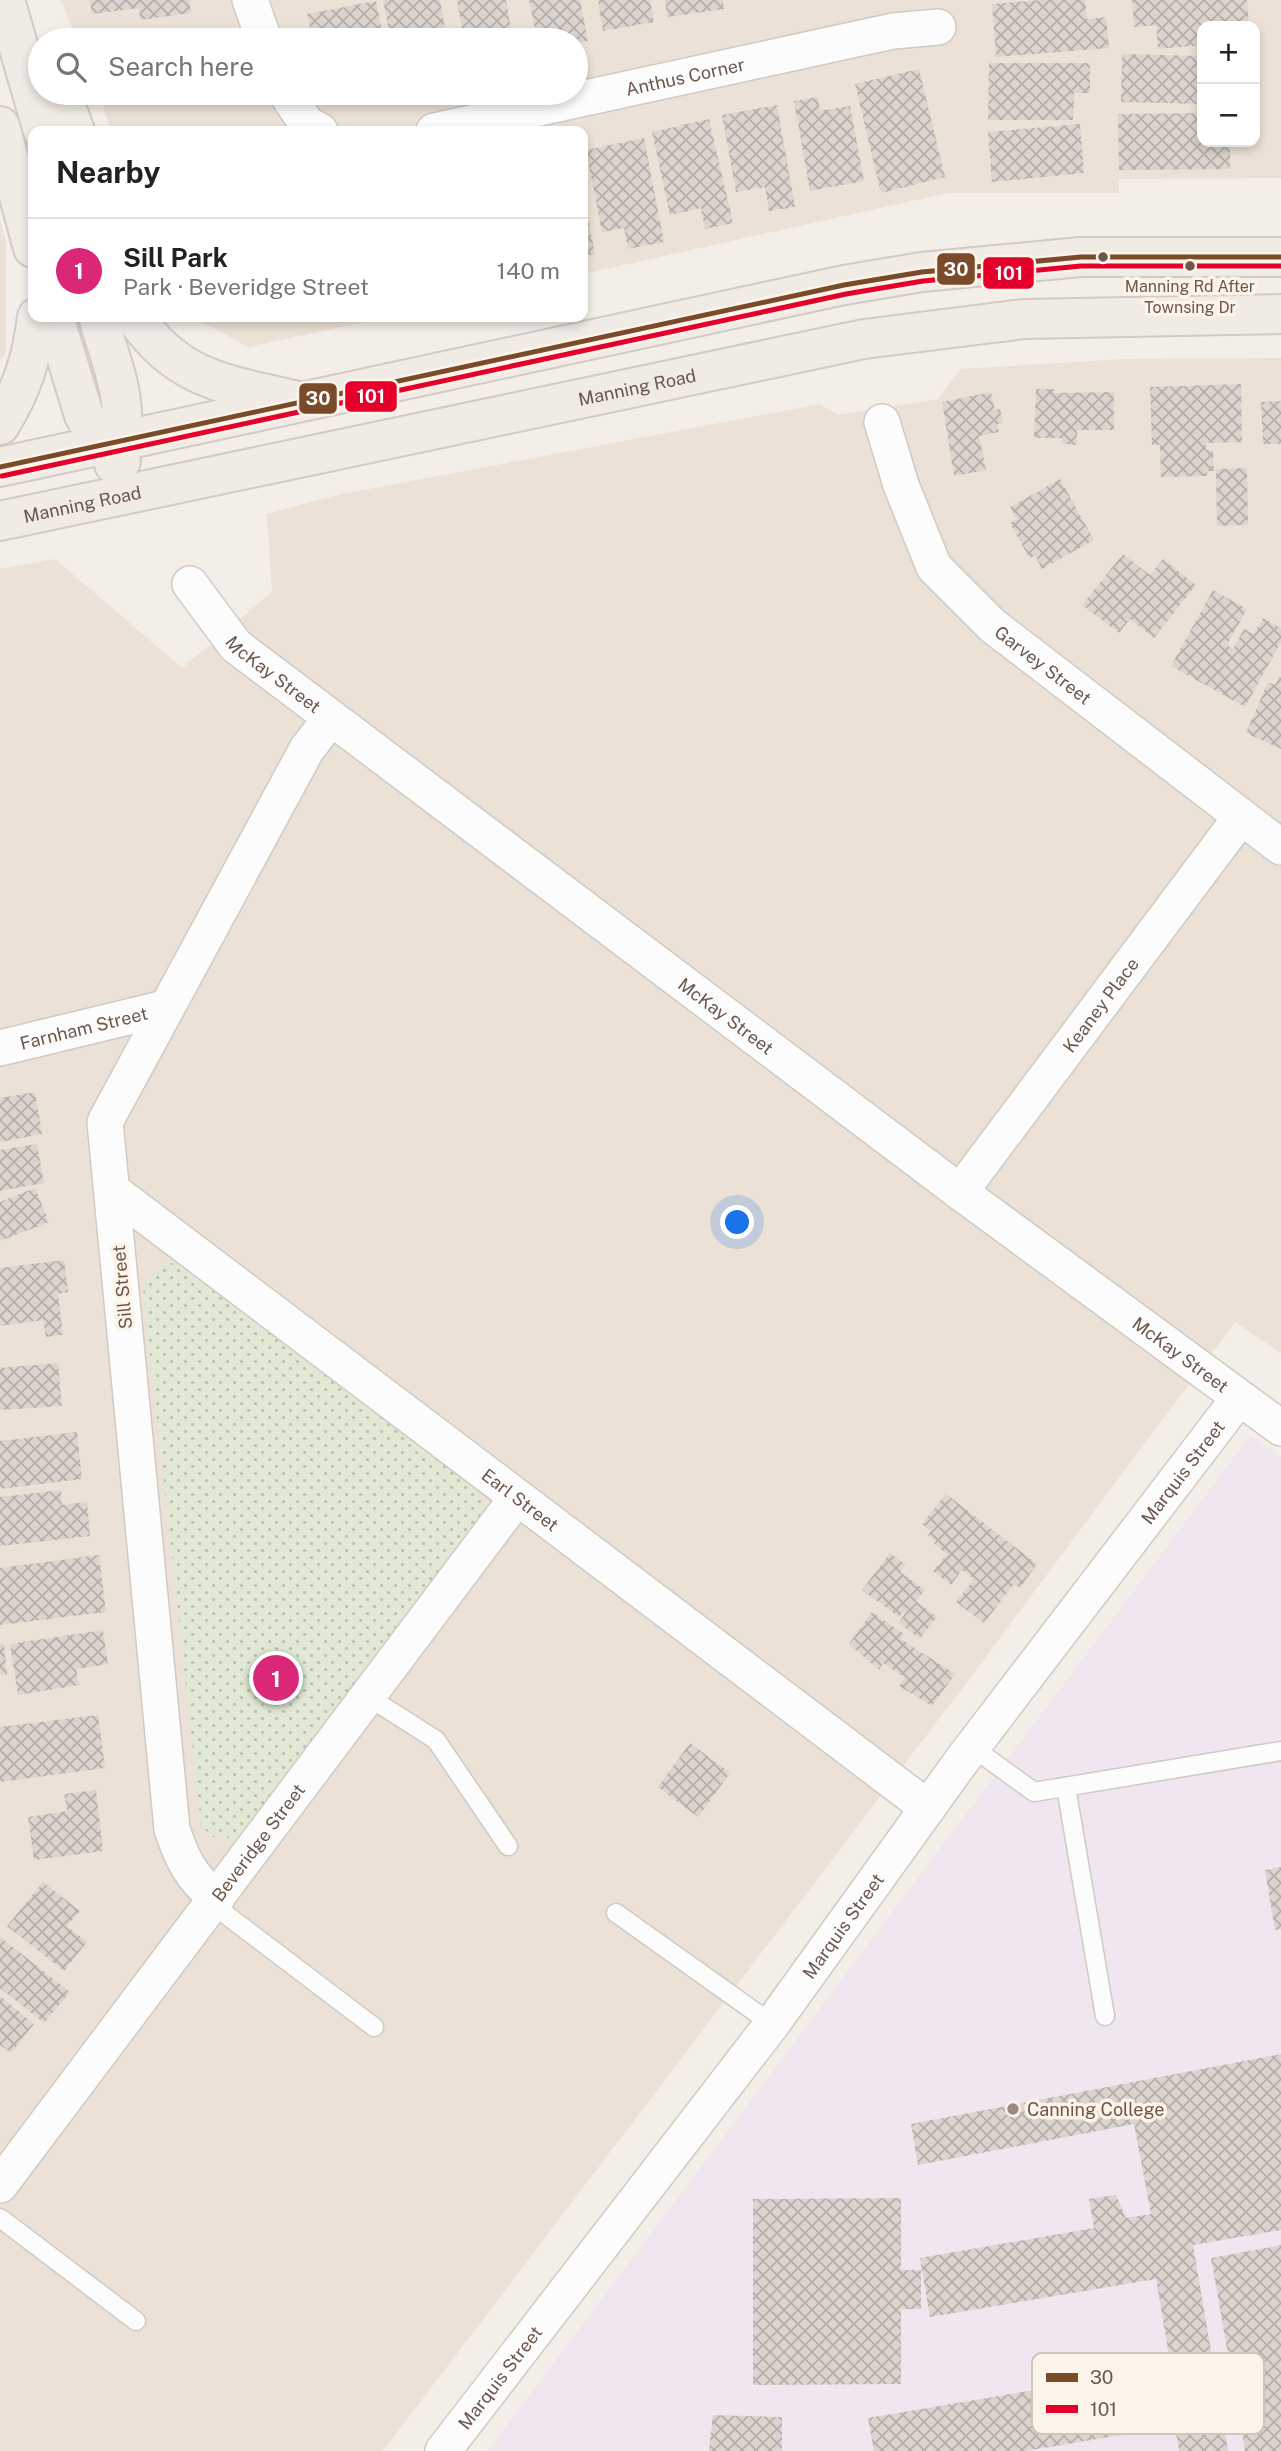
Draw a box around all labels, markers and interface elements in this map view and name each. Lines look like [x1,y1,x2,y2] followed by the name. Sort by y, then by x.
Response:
[1197,21,1260,147] map controls
[1197,21,1260,84] button: +
[28,28,588,105] search box
[52,48,90,86] icon: search
[108,51,254,82] text: Search here
[624,53,747,99] street label: Anthus Corner
[1197,84,1260,147] button: −
[56,154,160,190] text: Nearby
[123,242,228,273] text: Sill Park
[1096,250,1110,264] unlabelled marker
[936,252,976,286] line badge: 30
[982,256,1035,290] line badge: 101
[74,257,84,284] text: 1
[497,257,560,284] text: 140 m
[944,258,968,280] text: 30
[1183,259,1197,273] marker: Manning Rd After Townsing Dr
[995,262,1023,284] text: 101
[123,273,369,300] text: Park · Beveridge Street
[1125,277,1255,317] place label: Manning Rd After Townsing Dr
[576,364,698,409] street label: Manning Road
[344,380,398,413] line badge: 101
[298,382,338,415] line badge: 30
[357,385,385,407] text: 101
[306,387,330,409] text: 30
[21,481,143,526] street label: Manning Road
[991,621,1096,708] street label: Garvey Street
[222,632,325,717] street label: McKay Street
[1058,953,1143,1056] street label: Keaney Place
[674,973,778,1058] street label: McKay Street
[18,1002,150,1053] street label: Farnham Street
[720,1205,754,1239] your location
[108,1244,136,1330] street label: Sill Street
[1129,1312,1233,1396] street label: McKay Street
[1136,1416,1229,1528] street label: Marquis Street
[478,1464,563,1535] street label: Earl Street
[253,1652,299,1704] pin: 1
[207,1779,309,1905] street label: Beveridge Street
[798,1869,888,1983] street label: Marquis Street
[1027,2099,1165,2120] place label: Canning College
[1005,2101,1021,2117] marker: Canning College
[453,2322,546,2433] street label: Marquis Street
[1032,2353,1264,2434] legend
[1090,2366,1113,2388] text: 30
[1090,2398,1117,2420] text: 101

